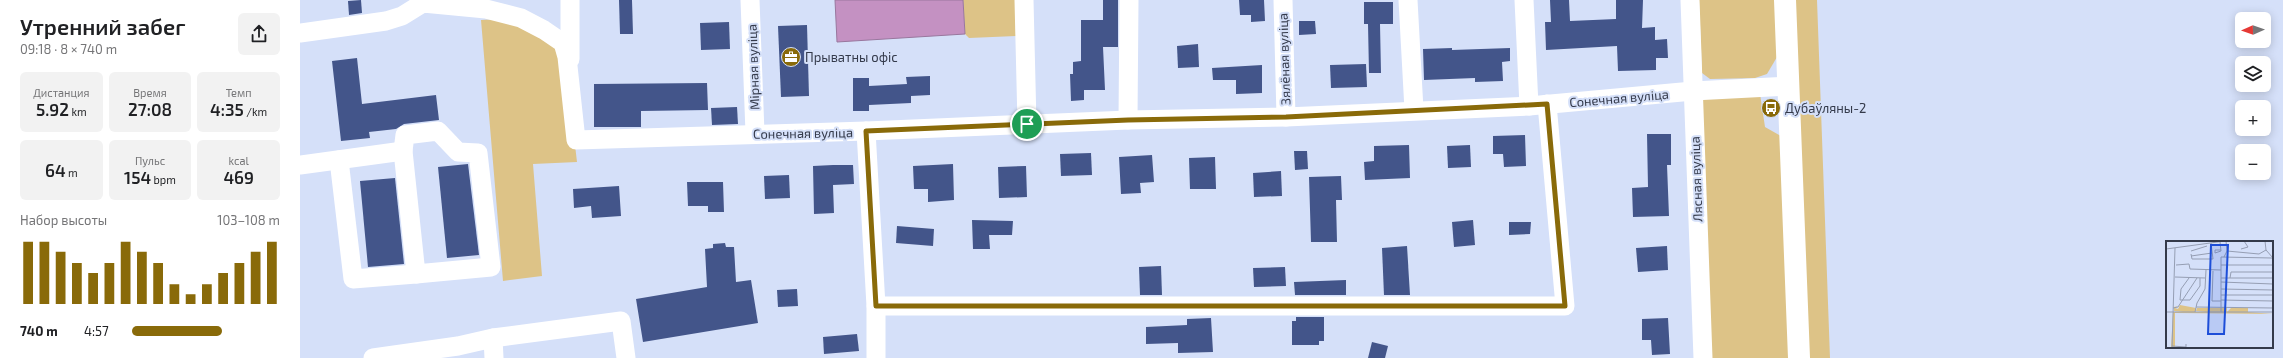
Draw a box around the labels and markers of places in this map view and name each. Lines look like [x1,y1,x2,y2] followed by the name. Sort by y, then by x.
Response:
[780,46,802,68] office icon: Прыватны офіс
[805,49,898,65] place label: Прыватны офіс
[1760,97,1782,119] bus stop icon: Дубаўляны-2
[1785,100,1866,116] place label: Дубаўляны-2
[1010,107,1044,141] pin

